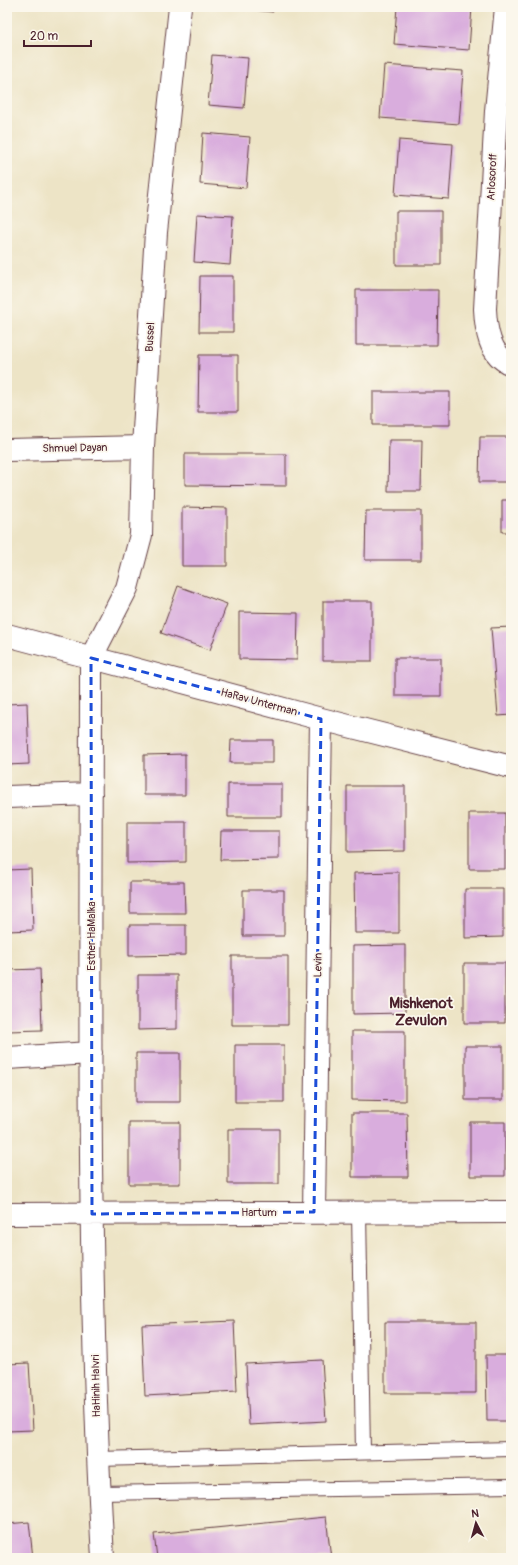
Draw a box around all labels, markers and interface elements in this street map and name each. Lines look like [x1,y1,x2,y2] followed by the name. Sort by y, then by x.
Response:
[24,22,91,48] scale bar
[30,29,59,44] text: 20 m
[484,153,500,201] street label: Arlosoroff
[143,322,157,352] street label: Bussel
[42,441,108,455] street label: Shmuel Dayan
[219,686,299,718] street label: HaRav Unterman
[85,901,98,971] street label: Esther HaMalka
[311,953,325,977] street label: Levin
[389,994,454,1030] district label: Mishkenot Zevulon
[241,1206,277,1219] street label: Hartum
[89,1355,103,1417] street label: HaHinih HaIvri
[456,1503,496,1543] north arrow
[471,1507,480,1520] text: N

